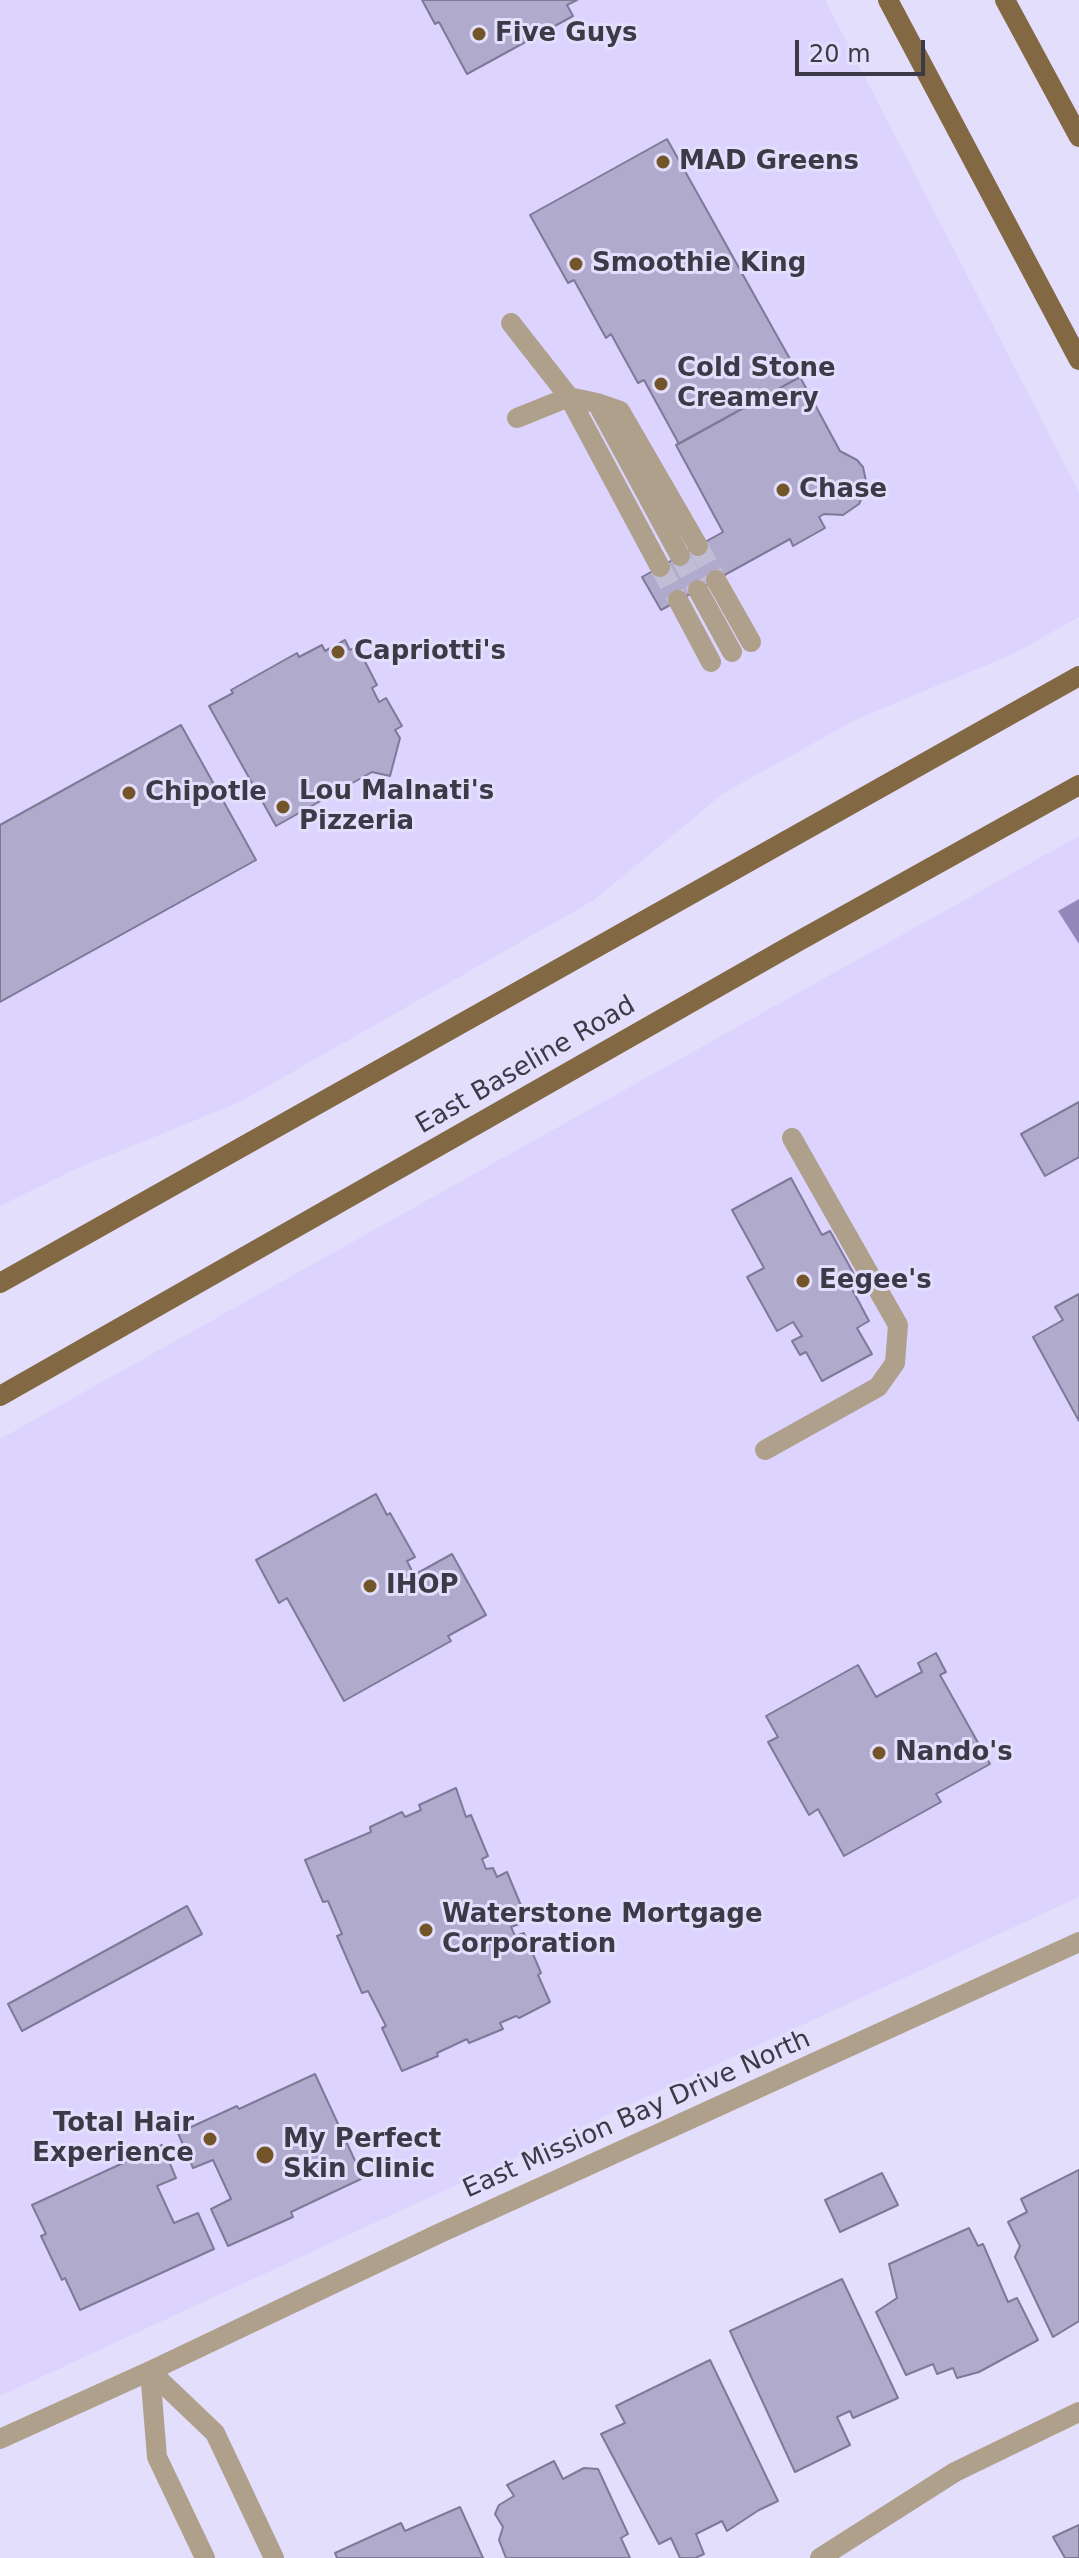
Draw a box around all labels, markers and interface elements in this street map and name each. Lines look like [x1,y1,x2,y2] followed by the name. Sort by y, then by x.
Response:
[495,18,638,50] place label: Five Guys
[799,24,929,74] scale bar
[470,25,488,43] marker: Five Guys
[809,40,871,68] text: 20 m
[679,146,859,178] place label: MAD Greens
[654,153,672,171] marker: MAD Greens
[592,248,806,280] place label: Smoothie King
[567,255,585,273] marker: Smoothie King
[677,353,836,414] place label: Cold Stone Creamery
[652,375,670,393] marker: Cold Stone Creamery
[799,474,887,506] place label: Chase
[774,481,792,499] marker: Chase
[354,636,506,668] place label: Capriotti's
[329,643,347,661] marker: Capriotti's
[299,776,494,838] place label: Lou Malnati's Pizzeria
[145,777,267,809] place label: Chipotle
[120,784,138,802] marker: Chipotle
[274,798,292,816] marker: Lou Malnati's Pizzeria
[411,990,641,1142] street label: East Baseline Road
[819,1265,932,1297] place label: Eegee's
[794,1272,812,1290] marker: Eegee's
[386,1570,459,1602] place label: IHOP
[361,1577,379,1595] marker: IHOP
[895,1737,1013,1769] place label: Nando's
[870,1744,888,1762] marker: Nando's
[442,1899,763,1960] place label: Waterstone Mortgage Corporation
[417,1921,435,1939] marker: Waterstone Mortgage Corporation
[459,2024,815,2206] street label: East Mission Bay Drive North
[32,2108,194,2170] place label: Total Hair Experience
[283,2124,441,2186] place label: My Perfect Skin Clinic
[201,2130,219,2148] marker: Total Hair Experience
[254,2144,276,2166] marker: My Perfect Skin Clinic

